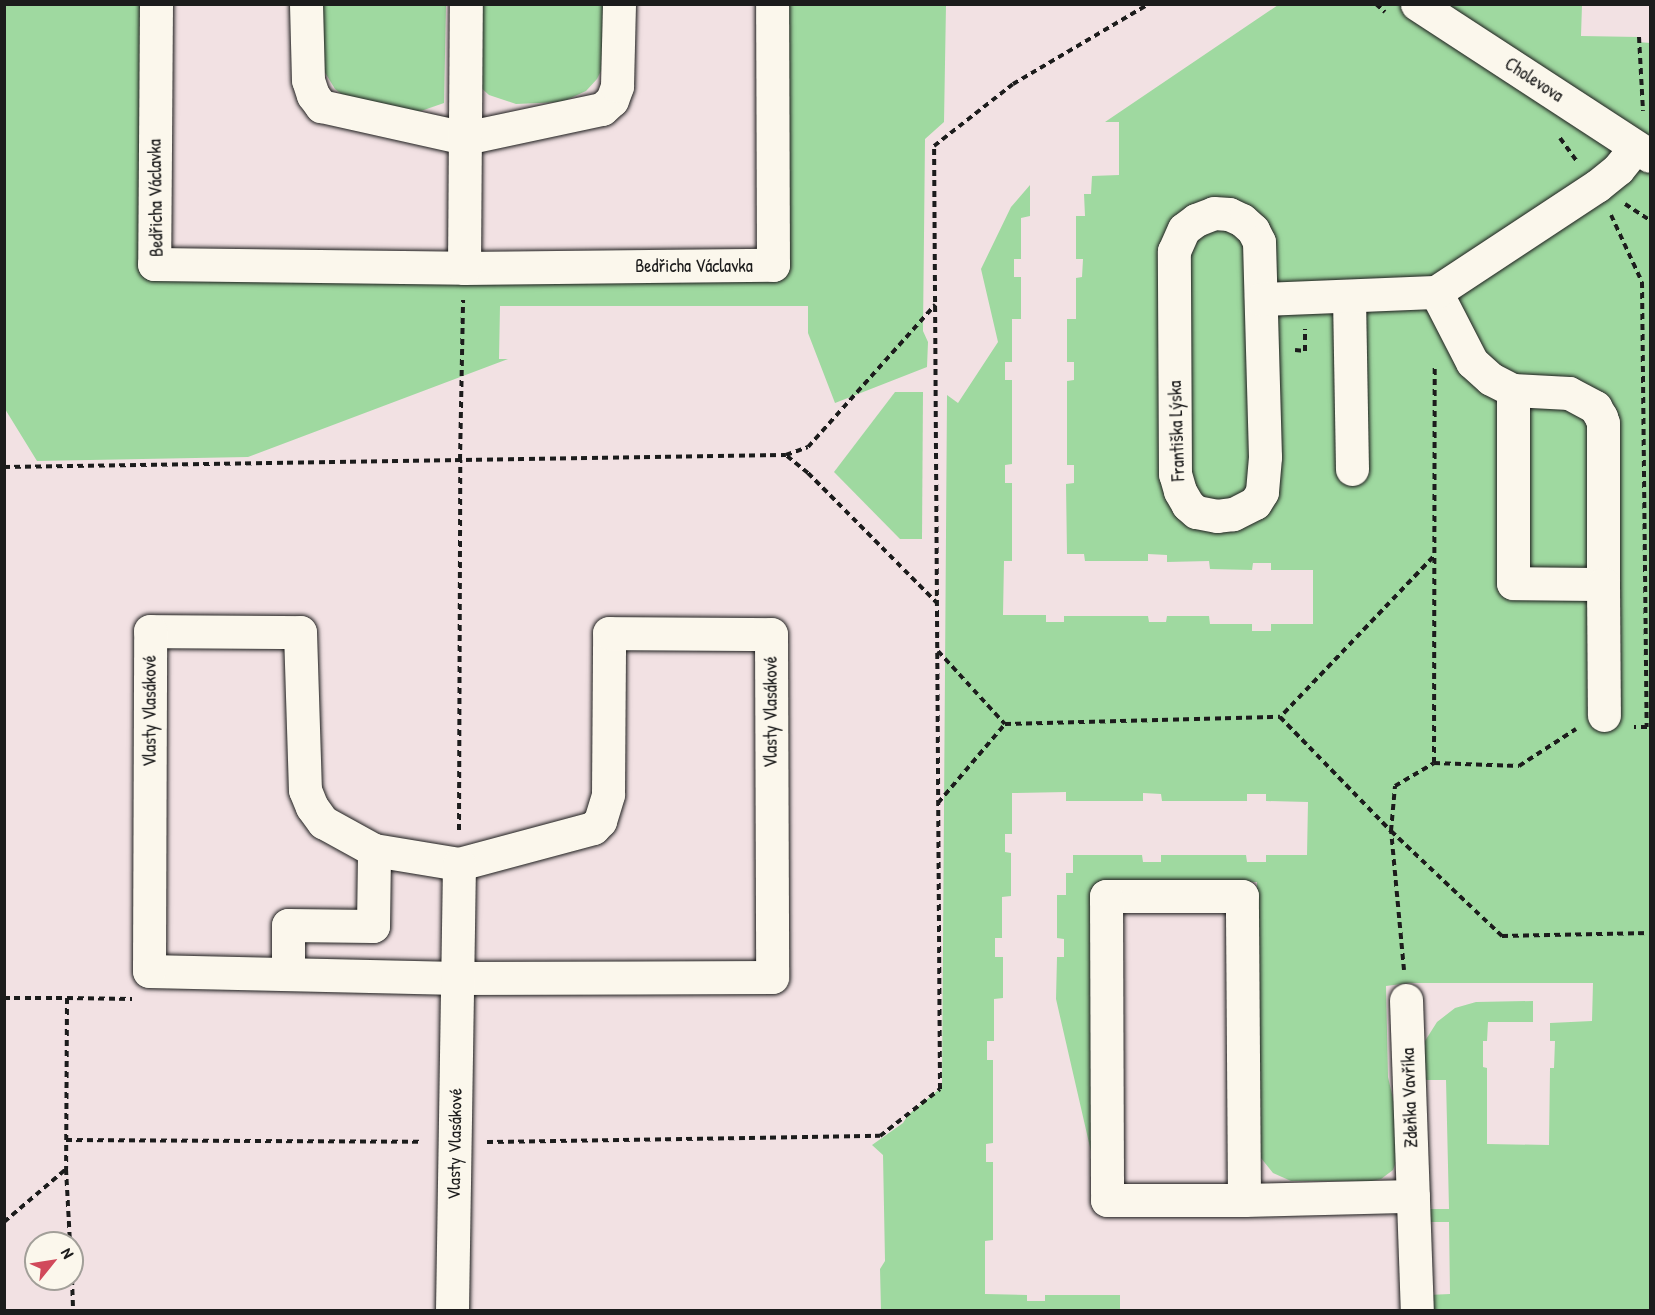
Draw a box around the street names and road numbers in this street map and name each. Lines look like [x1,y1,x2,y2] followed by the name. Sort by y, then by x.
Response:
[1501,53,1567,107] street label: Cholevova
[144,139,168,257] street label: Bedřicha Václavka
[635,255,753,277] street label: Bedřicha Václavka
[1164,380,1190,482] street label: Františka Lýska
[139,655,161,767] street label: Vlasty Vlasákové
[760,656,782,768] street label: Vlasty Vlasákové
[1397,1048,1423,1148] street label: Zdeňka Vavříka
[443,1088,467,1200] street label: Vlasty Vlasákové

